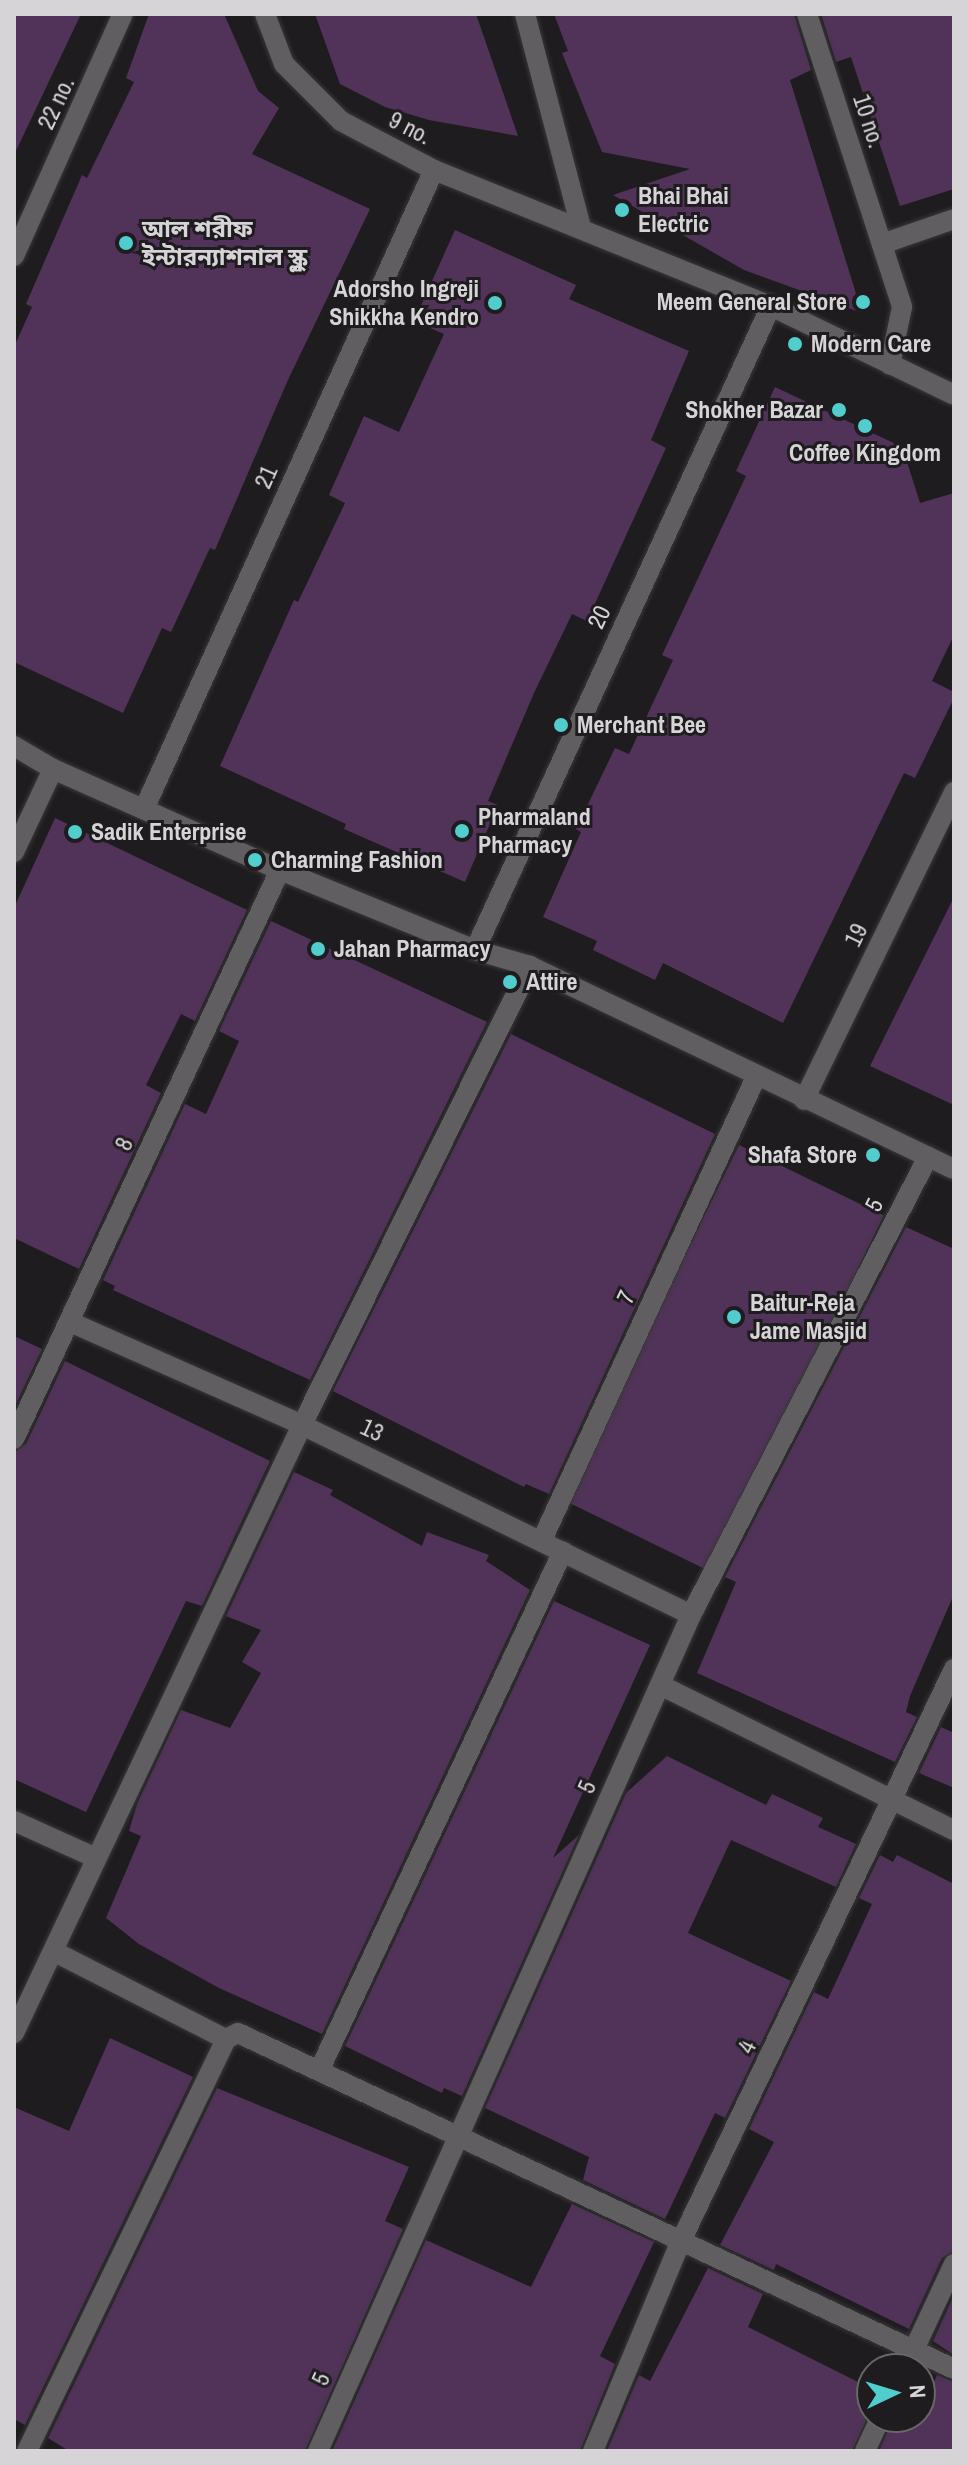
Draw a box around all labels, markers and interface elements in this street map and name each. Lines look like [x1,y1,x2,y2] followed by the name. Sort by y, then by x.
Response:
[31,72,81,134] street label: 22 no.
[847,91,891,151] street label: 10 no.
[384,105,436,151] street label: 9 no.
[638,182,729,238] place label: Bhai Bhai Electric
[613,201,631,219] marker: Bhai Bhai Electric
[142,215,307,271] place label: আল শরীফ ইন্টারন্যাশনাল স্কুল
[117,234,135,252] marker: আল শরীফ ইন্টারন্যাশনাল স্কুল
[329,275,479,331] place label: Adorsho Ingreji Shikkha Kendro
[657,288,847,316] place label: Meem General Store
[854,293,872,311] marker: Meem General Store
[486,294,504,312] marker: Adorsho Ingreji Shikkha Kendro
[811,330,931,358] place label: Modern Care
[786,335,804,353] marker: Modern Care
[685,396,823,424] place label: Shokher Bazar
[830,401,848,419] marker: Shokher Bazar
[856,417,874,435] marker: Coffee Kingdom
[789,439,941,467] place label: Coffee Kingdom
[248,461,284,493] street label: 21
[581,601,617,633] street label: 20
[577,711,706,739] place label: Merchant Bee
[552,716,570,734] marker: Merchant Bee
[478,803,591,859] place label: Pharmaland Pharmacy
[91,818,246,846] place label: Sadik Enterprise
[453,822,471,840] marker: Pharmaland Pharmacy
[66,823,84,841] marker: Sadik Enterprise
[271,846,443,874] place label: Charming Fashion
[246,851,264,869] marker: Charming Fashion
[838,919,874,951] street label: 19
[334,935,490,963] place label: Jahan Pharmacy
[309,940,327,958] marker: Jahan Pharmacy
[526,968,577,996] place label: Attire
[501,973,519,991] marker: Attire
[109,1133,139,1155] street label: 8
[748,1141,857,1169] place label: Shafa Store
[864,1146,882,1164] marker: Shafa Store
[859,1194,889,1216] street label: 5
[611,1286,641,1308] street label: 7
[750,1289,867,1345] place label: Baitur-Reja Jame Masjid
[725,1308,743,1326] marker: Baitur-Reja Jame Masjid
[356,1412,388,1448] street label: 13
[572,1776,602,1798] street label: 5
[732,2036,762,2058] street label: 4
[856,2353,936,2433] north arrow
[306,2368,336,2390] street label: 5
[903,2384,933,2399] text: N

